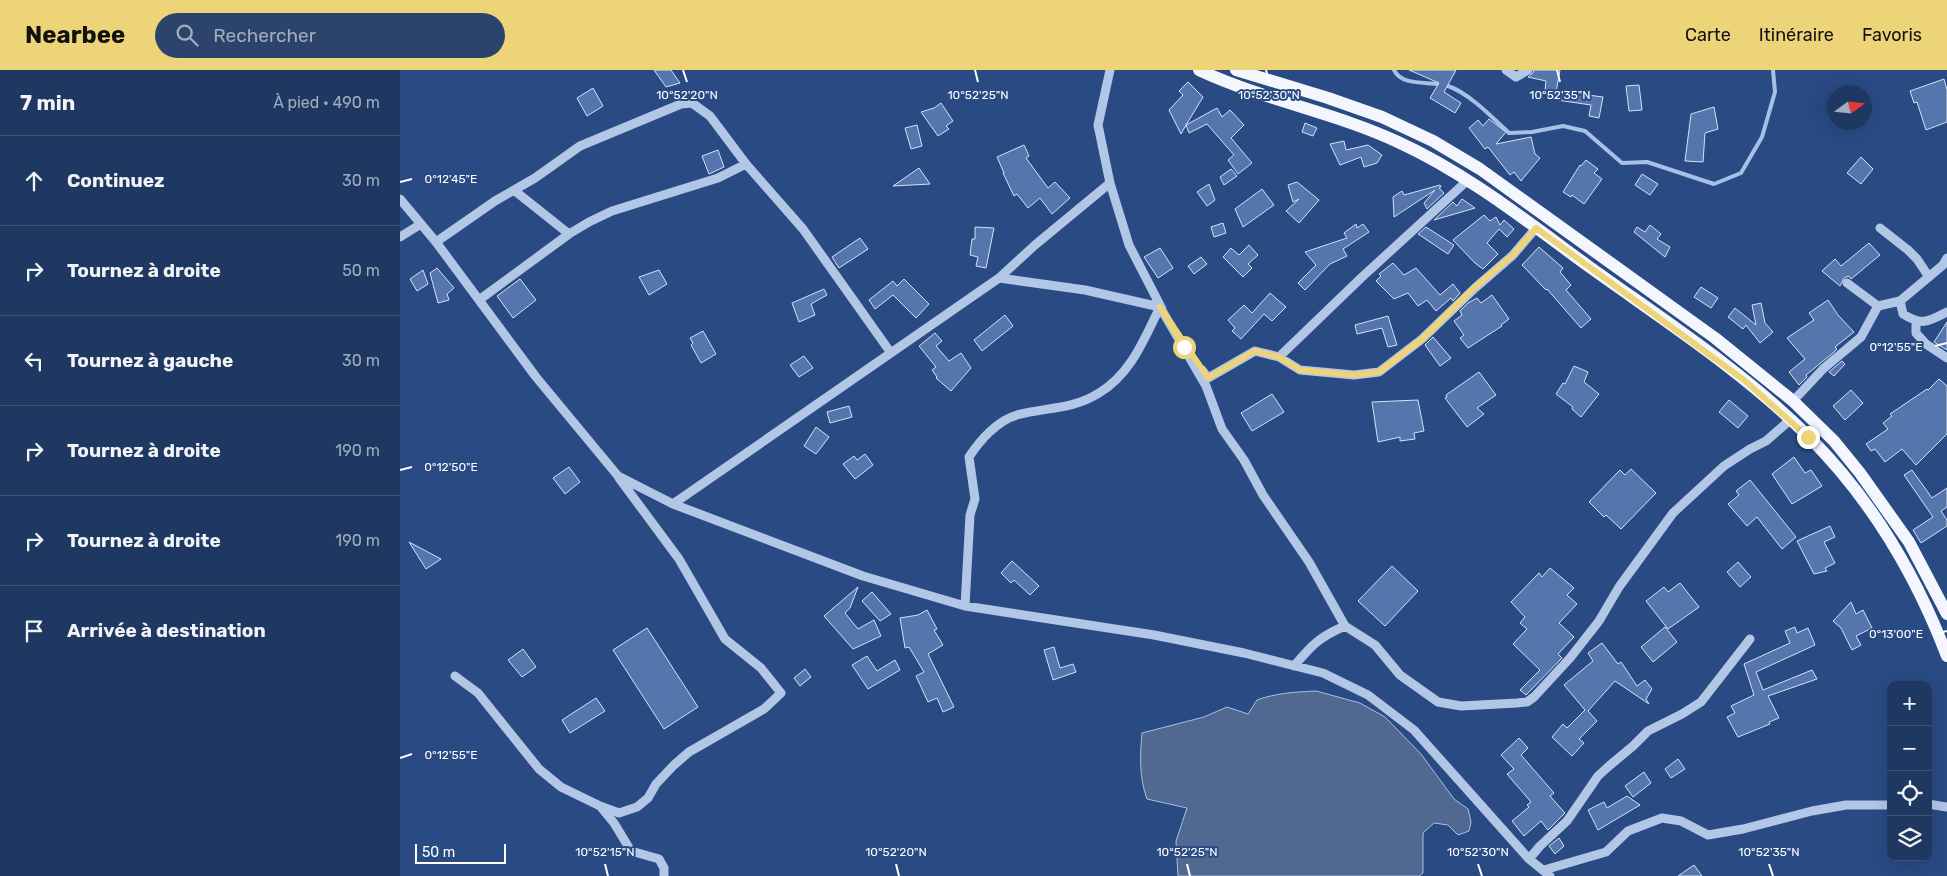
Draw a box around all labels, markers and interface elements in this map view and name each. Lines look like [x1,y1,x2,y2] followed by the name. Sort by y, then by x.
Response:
[155,13,505,58] search box
[25,21,125,49] text: Nearbee
[173,21,201,49] icon: search
[213,24,316,47] text: Rechercher
[1685,24,1731,46] text: Carte
[1759,24,1834,46] text: Itinéraire
[1862,24,1922,46] text: Favoris
[1827,85,1872,130] north arrow
[656,88,718,102] text: 10°52'20"N
[947,88,1009,102] text: 10°52'25"N
[1238,88,1300,102] text: 10°52'30"N
[1529,88,1591,102] text: 10°52'35"N
[20,90,75,115] text: 7 min
[273,93,380,112] text: À pied · 490 m
[20,167,48,195] icon: ahead
[67,169,165,192] text: Continuez
[342,171,380,190] text: 30 m
[425,172,477,186] text: 0°12'45"E
[20,257,48,285] icon: right
[67,259,221,282] text: Tournez à droite
[342,261,380,280] text: 50 m
[1173,336,1196,359] route start
[1869,340,1923,354] text: 0°12'55"E
[20,347,48,375] icon: left
[67,349,233,372] text: Tournez à gauche
[342,351,380,370] text: 30 m
[1797,426,1820,449] route end
[20,437,48,465] icon: right
[67,439,221,462] text: Tournez à droite
[335,441,380,460] text: 190 m
[424,460,478,474] text: 0°12'50"E
[20,527,48,555] icon: right
[67,529,221,552] text: Tournez à droite
[335,531,380,550] text: 190 m
[20,617,48,645] icon: arrive
[67,619,266,642] text: Arrivée à destination
[1869,627,1923,641] text: 0°13'00"E
[1887,681,1932,861] map controls
[1887,681,1932,726] button: +
[1887,726,1932,771] button: −
[424,748,478,762] text: 0°12'55"E
[1887,771,1932,816] button: locate
[1887,816,1932,861] button: layers
[415,841,506,864] scale bar
[422,844,455,861] text: 50 m
[575,845,635,859] text: 10°52'15"N
[865,845,927,859] text: 10°52'20"N
[1156,845,1218,859] text: 10°52'25"N
[1447,845,1509,859] text: 10°52'30"N
[1738,845,1800,859] text: 10°52'35"N

